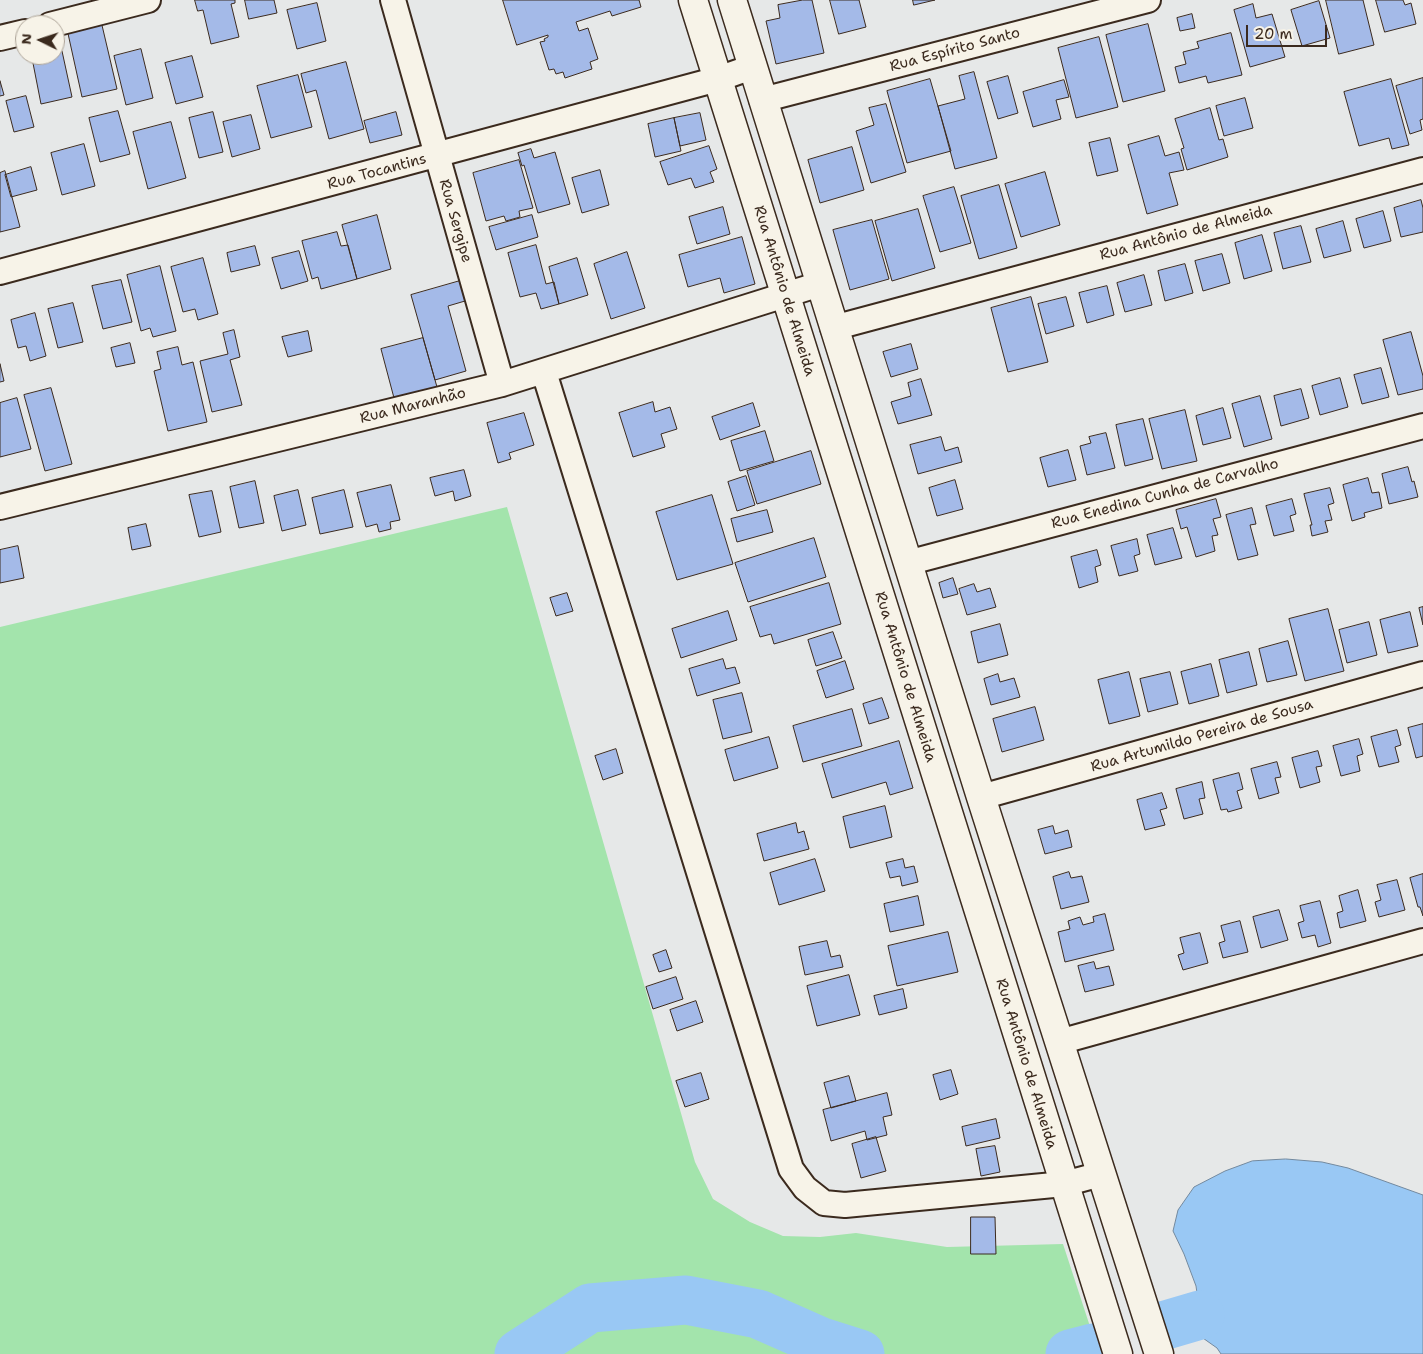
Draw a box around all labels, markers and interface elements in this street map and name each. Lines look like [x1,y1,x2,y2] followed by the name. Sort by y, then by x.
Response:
[15,15,65,65] north arrow
[1248,15,1329,47] scale bar
[888,24,1022,76] street label: Rua Espírito Santo
[1254,24,1293,44] text: 20 m
[17,33,35,45] text: N
[325,150,429,194] street label: Rua Tocantins
[435,177,475,265] street label: Rua Sergipe
[1098,201,1274,265] street label: Rua Antônio de Almeida
[749,203,819,379] street label: Rua Antônio de Almeida
[358,384,468,428] street label: Rua Maranhão
[1049,455,1281,533] street label: Rua Enedina Cunha de Carvalho
[870,589,940,765] street label: Rua Antônio de Almeida
[1089,696,1315,776] street label: Rua Artumildo Pereira de Sousa
[991,976,1061,1152] street label: Rua Antônio de Almeida

